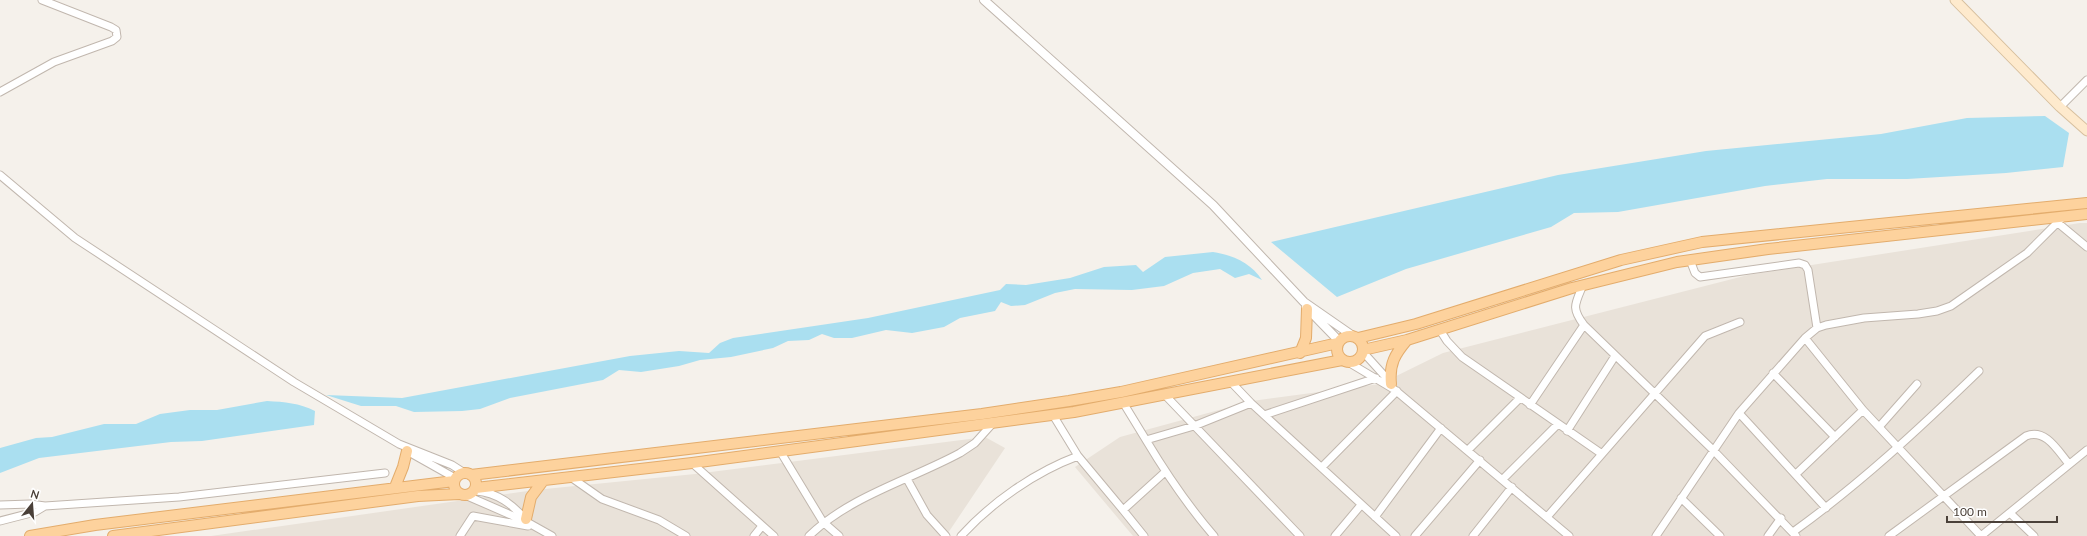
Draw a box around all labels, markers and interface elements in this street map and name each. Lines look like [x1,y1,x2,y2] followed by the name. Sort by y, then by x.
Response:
[12,484,52,524] north arrow
[29,487,41,501] text: N
[1947,498,2057,524] scale bar
[1953,504,1987,519] text: 100 m

